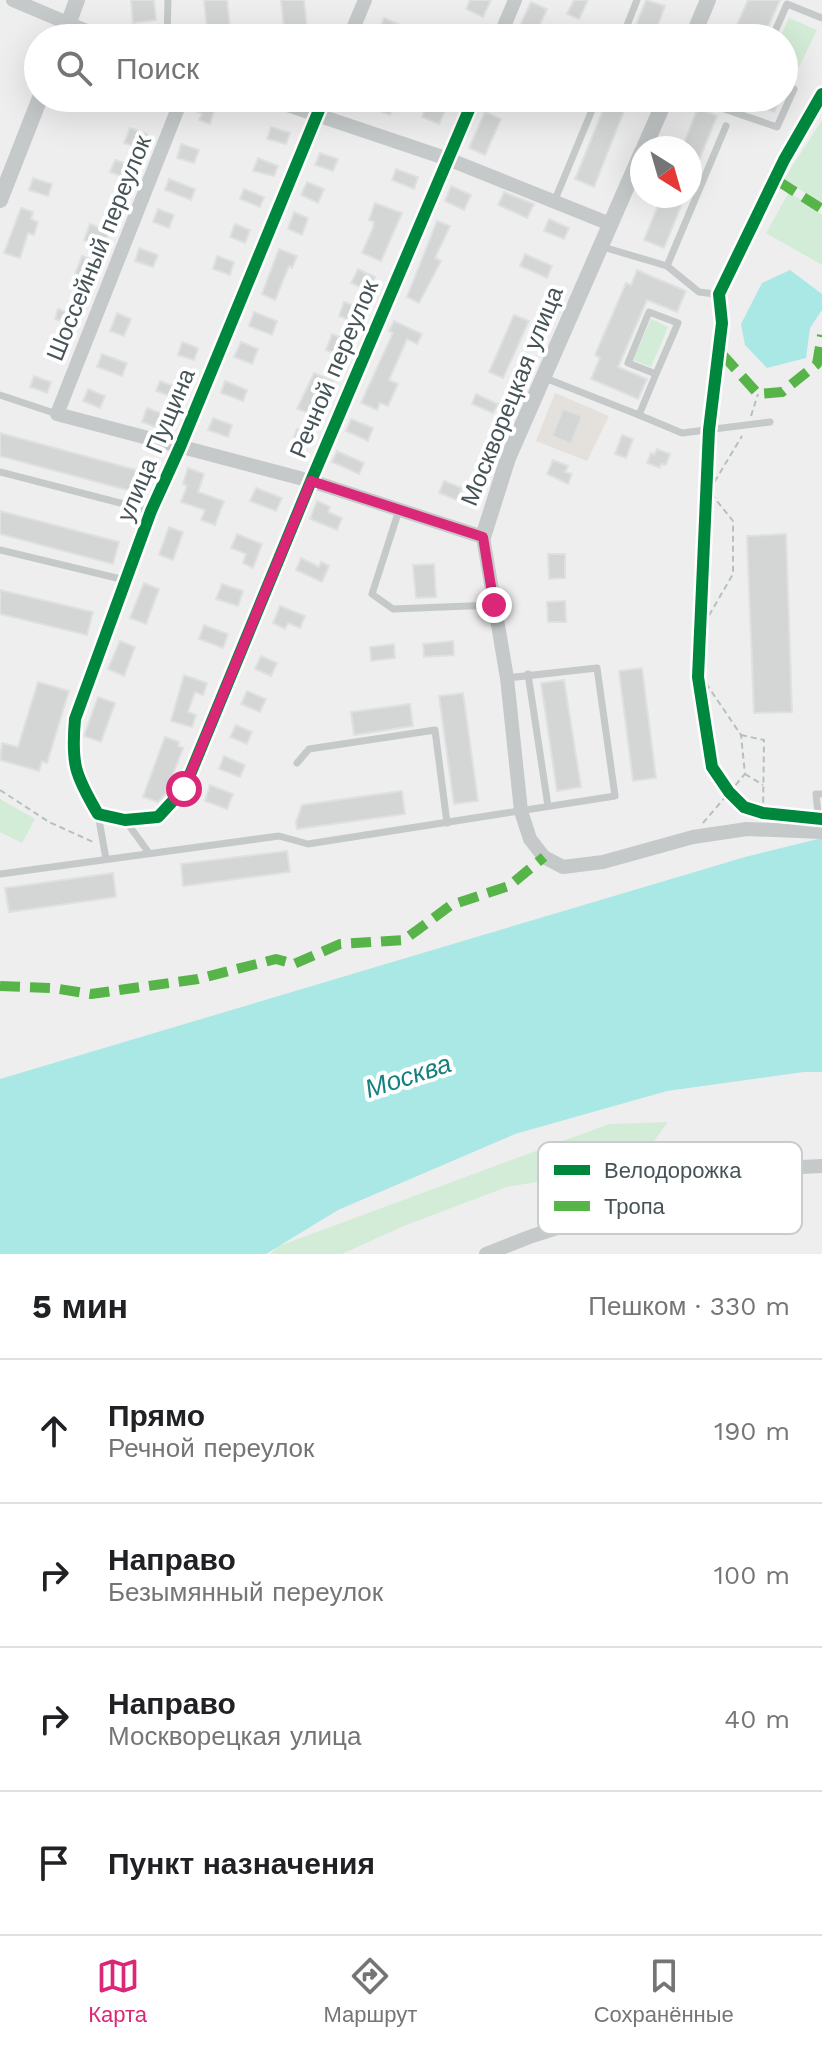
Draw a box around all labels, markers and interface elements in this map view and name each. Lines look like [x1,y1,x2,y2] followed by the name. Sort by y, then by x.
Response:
[24,24,798,112] search box
[52,46,96,90] icon: search
[116,51,199,86] text: Поиск
[41,131,157,365] street label: Шоссейный переулок
[630,136,702,208] north arrow
[284,275,384,462] street label: Речной переулок
[455,282,569,510] street label: Москворецкая улица
[111,364,201,526] street label: улица Пущина
[476,587,512,623] route end
[166,771,202,807] route start
[361,1048,455,1104] water label: Москва
[538,1142,802,1234] legend
[604,1158,742,1183] text: Велодорожка
[604,1194,666,1219] text: Тропа
[32,1286,128,1326] text: 5 мин
[588,1291,790,1321] text: Пешком · 330 m
[108,1398,205,1433] text: Прямо
[32,1409,76,1453] icon: ahead
[714,1416,790,1446] text: 190 m
[108,1433,314,1463] text: Речной переулок
[108,1542,236,1577] text: Направо
[32,1553,76,1597] icon: right
[714,1560,790,1590] text: 100 m
[108,1577,383,1607] text: Безымянный переулок
[108,1686,236,1721] text: Направо
[32,1697,76,1741] icon: right
[724,1704,790,1734] text: 40 m
[108,1721,361,1751] text: Москворецкая улица
[32,1841,76,1885] icon: arrive
[108,1846,375,1881] text: Пункт назначения
[88,1954,147,2028] tab: Карта
[324,1954,417,2028] tab: Маршрут
[594,1954,734,2028] tab: Сохранённые

